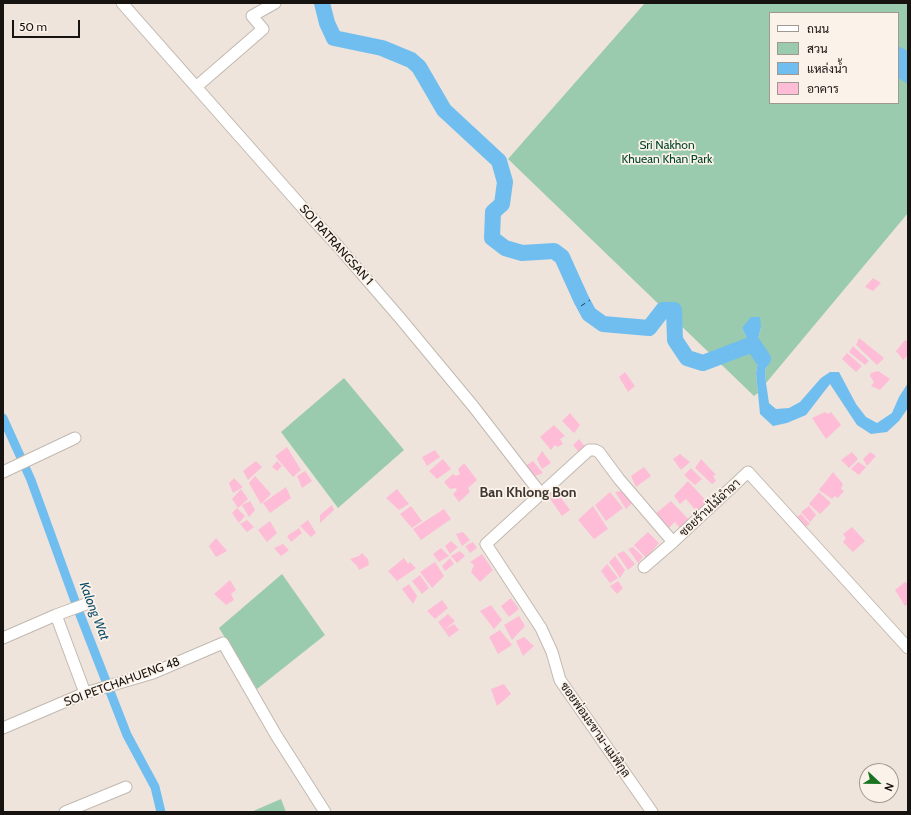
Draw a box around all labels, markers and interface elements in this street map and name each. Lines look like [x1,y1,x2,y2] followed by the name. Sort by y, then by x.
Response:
[14,12,82,38] scale bar
[769,12,899,104] legend
[19,19,47,34] text: 50 m
[807,21,829,36] text: ถนน
[807,41,828,56] text: สวน
[807,61,847,76] text: แหล่งน้ำ
[807,81,839,96] text: อาคาร
[622,138,712,166] park label: Sri Nakhon Khuean Khan Park
[296,202,376,288] street label: SOI RATRANGSAN 1
[677,476,743,540] street label: ซอยร้านไม้ฉำฉา
[479,485,577,501] district label: Ban Khlong Bon
[76,580,112,642] water label: Kalong Wat
[62,654,182,710] street label: SOI PETCHAHUENG 48
[557,680,633,780] street label: ซอยพ่อมะขาม-แม่พิกุล
[859,763,899,803] north arrow
[881,781,897,793] text: N

